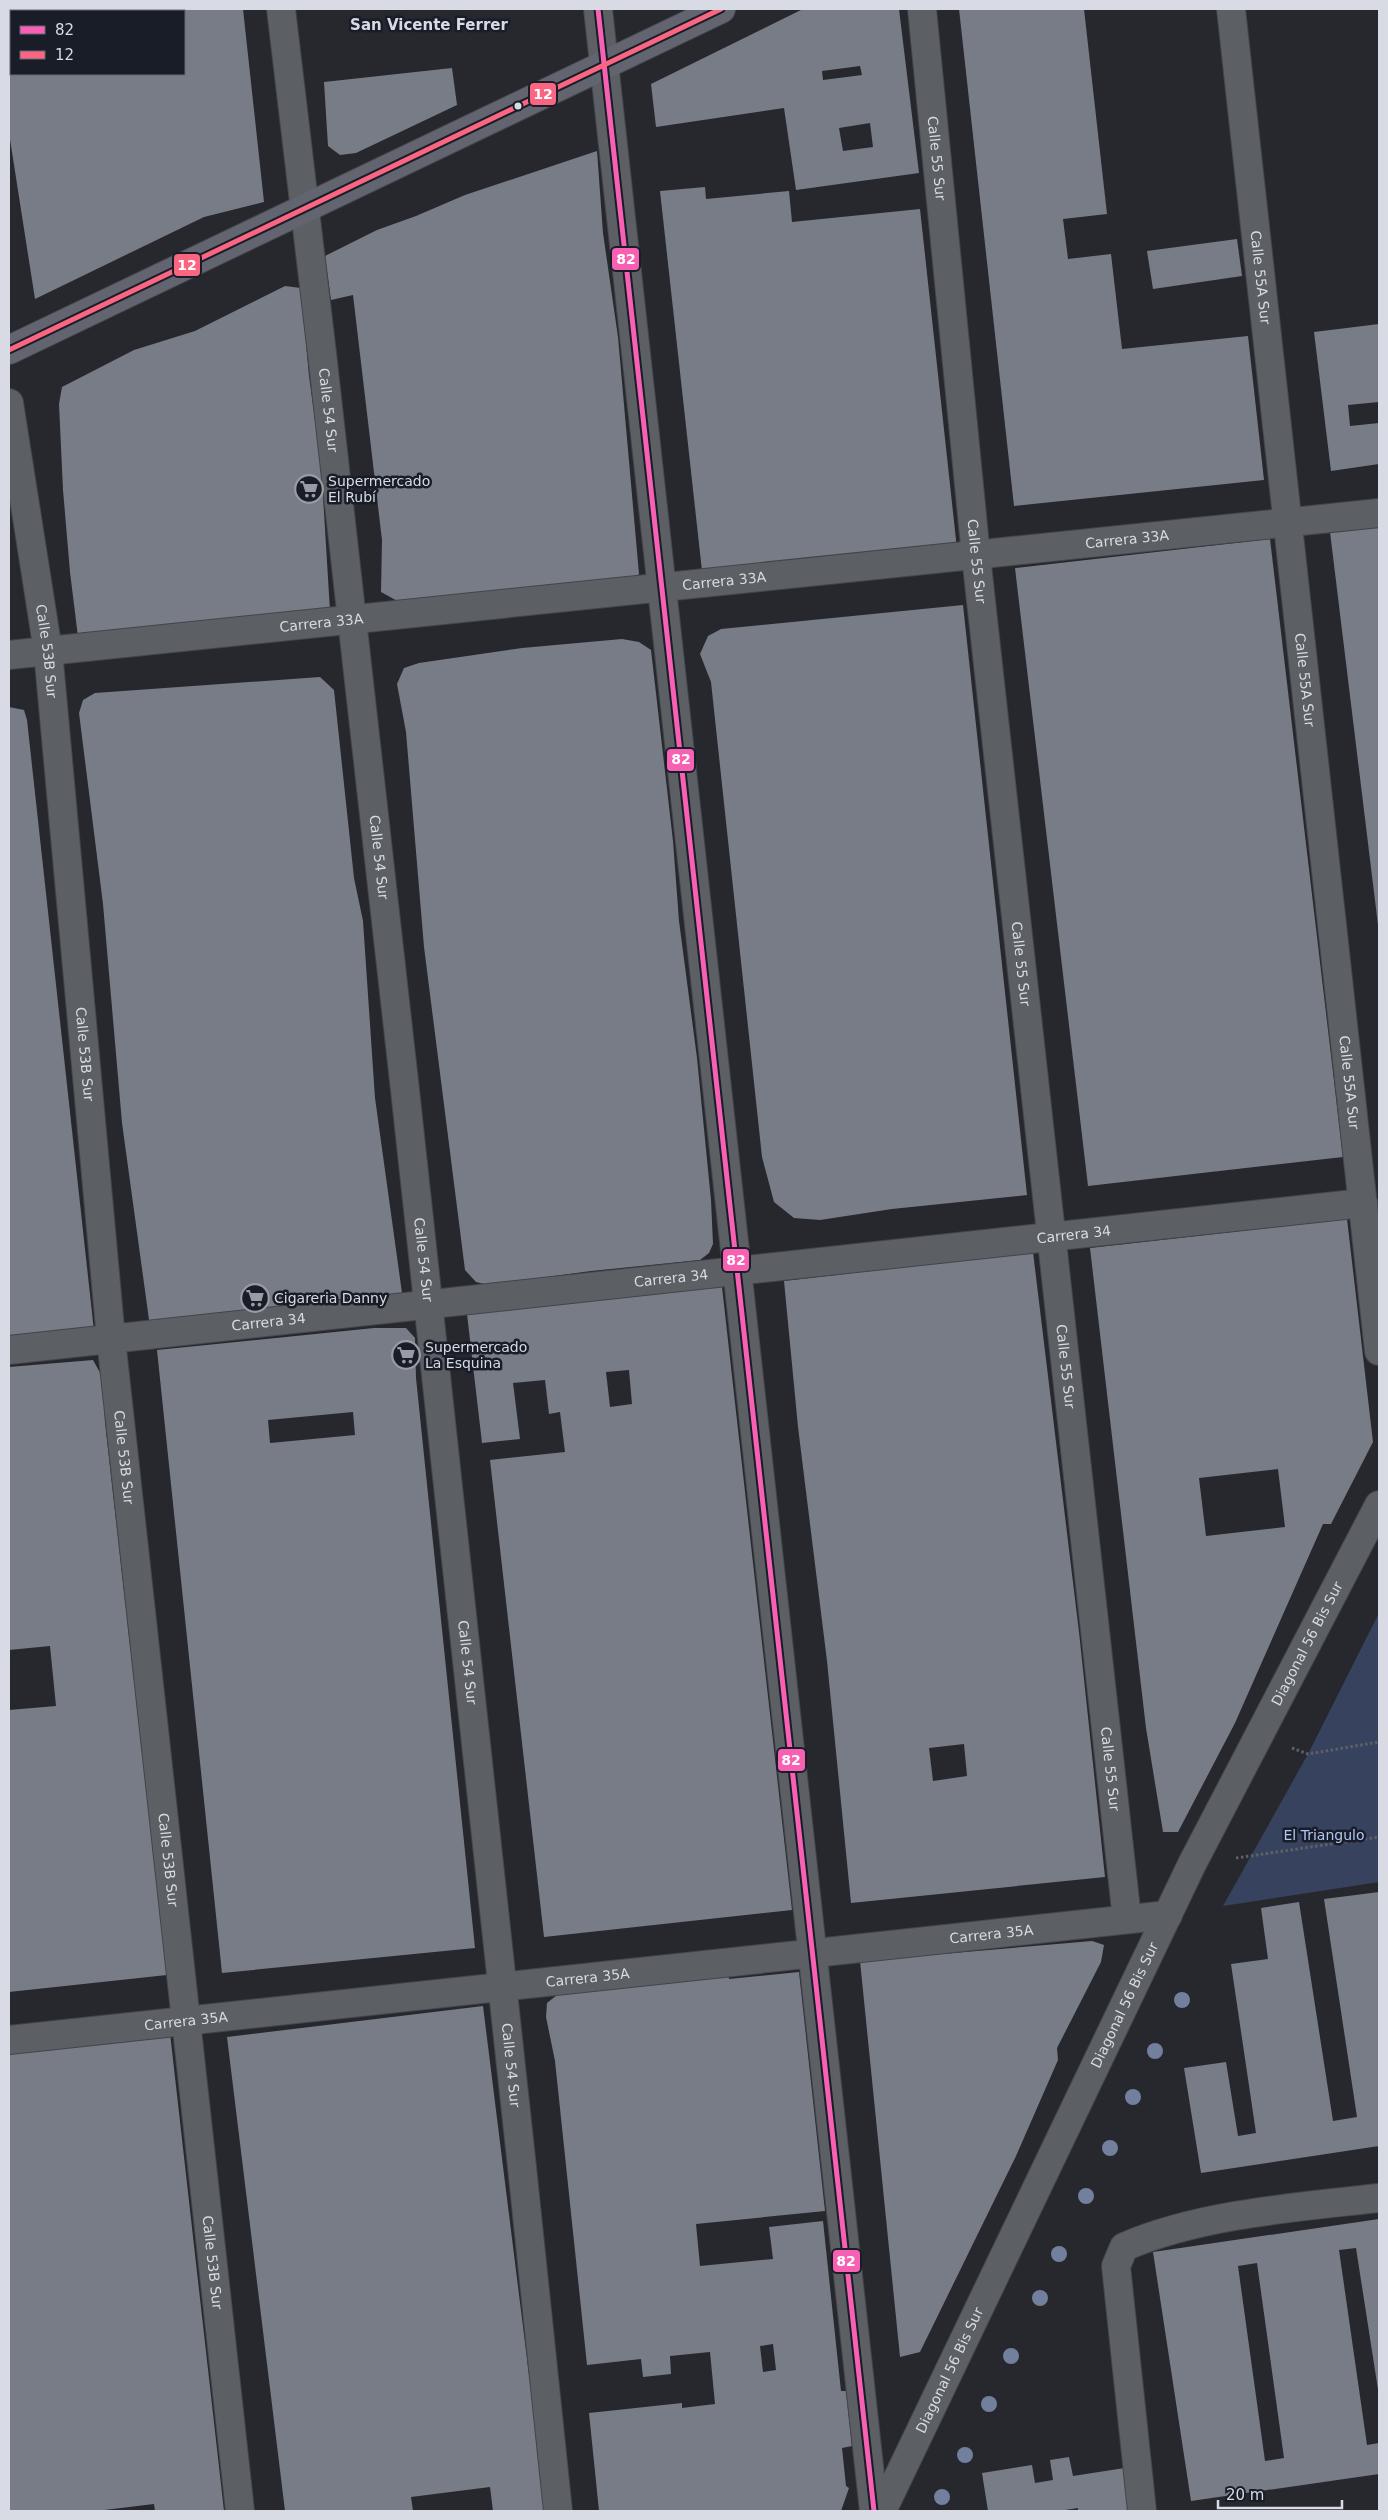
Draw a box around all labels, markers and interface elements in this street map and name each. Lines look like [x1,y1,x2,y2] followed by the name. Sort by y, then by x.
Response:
[10,10,185,75] legend
[350,16,508,34] district label: San Vicente Ferrer
[55,21,74,39] text: 82
[55,46,74,64] text: 12
[529,82,557,106] line badge: 12
[533,86,553,102] text: 12
[513,101,523,111] unlabelled marker
[925,115,949,202] street label: Calle 55 Sur
[1247,229,1274,326] street label: Calle 55A Sur
[611,247,640,271] line badge: 82
[616,251,636,267] text: 82
[173,253,201,277] line badge: 12
[177,257,197,273] text: 12
[316,367,341,454] street label: Calle 54 Sur
[328,473,430,505] place label: Supermercado El Rubí
[294,474,324,504] supermarket icon: Supermercado El Rubí
[964,518,989,605] street label: Calle 55 Sur
[1084,527,1170,551] street label: Carrera 33A
[681,569,767,593] street label: Carrera 33A
[33,603,60,699] street label: Calle 53B Sur
[279,610,364,635] street label: Carrera 33A
[1292,632,1318,728] street label: Calle 55A Sur
[666,748,695,772] line badge: 82
[671,751,691,767] text: 82
[366,814,392,901] street label: Calle 54 Sur
[1009,921,1034,1007] street label: Calle 55 Sur
[73,1006,97,1102] street label: Calle 53B Sur
[1336,1035,1363,1131] street label: Calle 55A Sur
[411,1217,436,1303] street label: Calle 54 Sur
[1036,1222,1112,1246] street label: Carrera 34
[722,1248,750,1272] line badge: 82
[726,1252,746,1268] text: 82
[633,1266,709,1290] street label: Carrera 34
[240,1283,270,1313] supermarket icon: Cigareria Danny
[274,1290,387,1306] place label: Cigareria Danny
[231,1310,307,1334] street label: Carrera 34
[1053,1323,1078,1410] street label: Calle 55 Sur
[425,1339,527,1371] place label: Supermercado La Esquina
[391,1340,421,1370] supermarket icon: Supermercado La Esquina
[111,1409,137,1506] street label: Calle 53B Sur
[1268,1579,1346,1708] street label: Diagonal 56 Bis Sur
[455,1619,480,1706] street label: Calle 54 Sur
[1098,1726,1123,1812] street label: Calle 55 Sur
[777,1748,806,1772] line badge: 82
[781,1752,801,1768] text: 82
[155,1812,181,1908] street label: Calle 53B Sur
[1284,1827,1365,1843] park label: El Triangulo
[949,1922,1034,1947] street label: Carrera 35A
[1087,1939,1161,2071] street label: Diagonal 56 Bis Sur
[545,1965,631,1990] street label: Carrera 35A
[143,2008,229,2033] street label: Carrera 35A
[499,2022,524,2109] street label: Calle 54 Sur
[200,2215,226,2311] street label: Calle 53B Sur
[832,2249,861,2273] line badge: 82
[836,2253,856,2269] text: 82
[912,2305,986,2436] street label: Diagonal 56 Bis Sur
[1218,2478,1342,2510] scale bar
[1226,2486,1264,2504] text: 20 m

